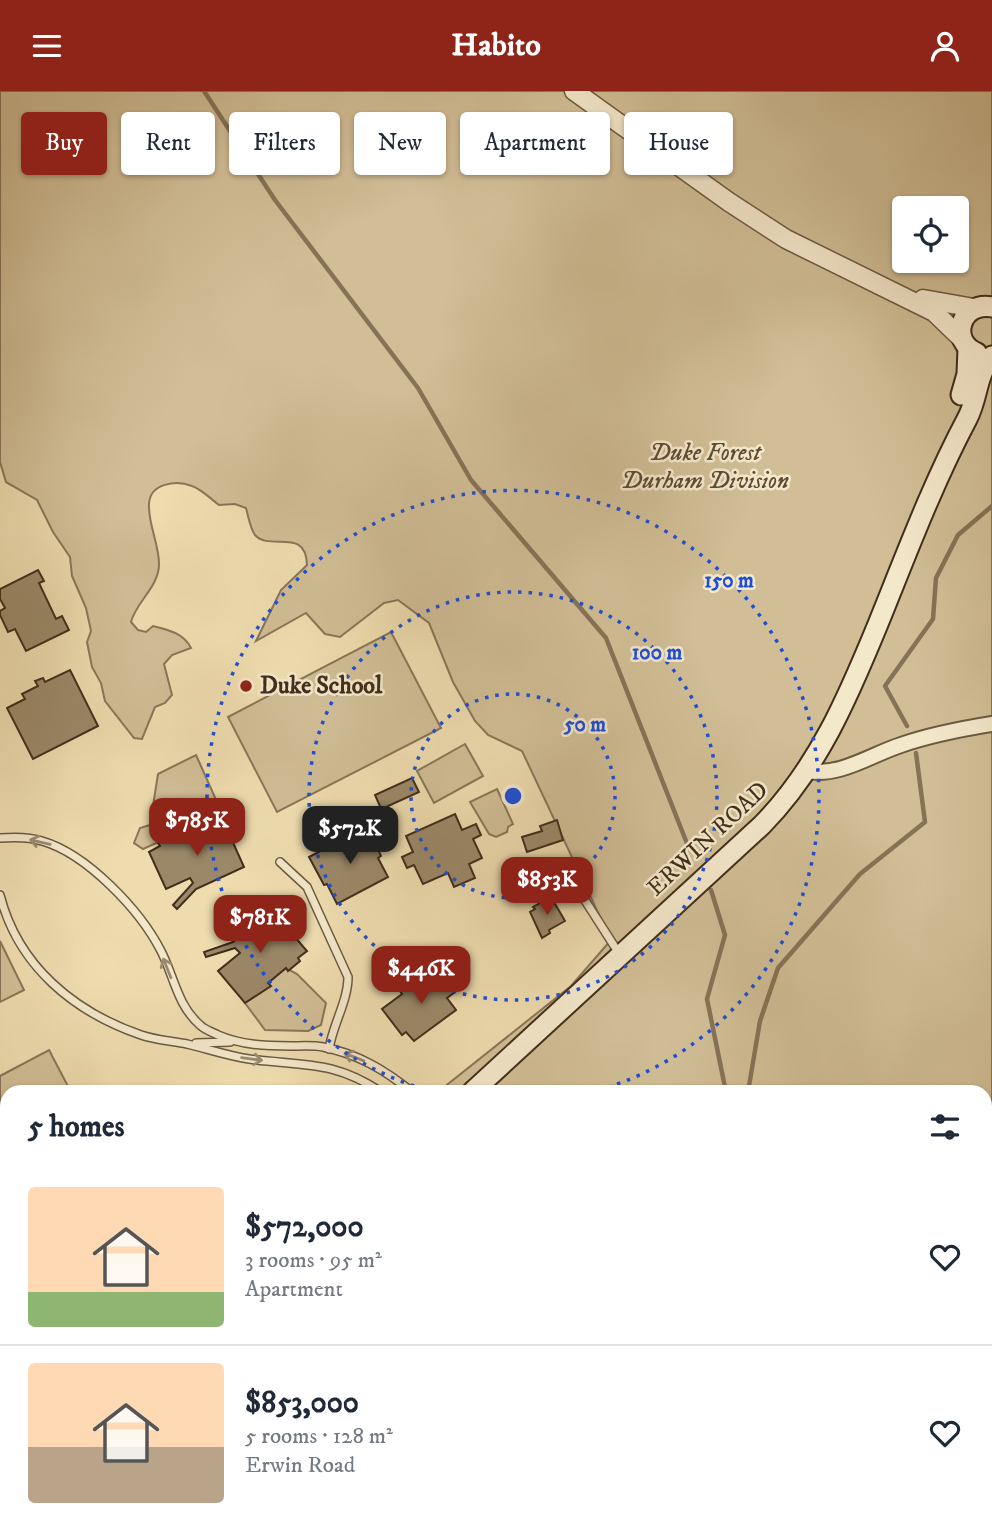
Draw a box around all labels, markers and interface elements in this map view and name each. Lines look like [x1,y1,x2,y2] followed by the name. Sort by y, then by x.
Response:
[451,26,541,66] text: Habito
[28,27,66,65] icon: menu
[926,27,964,65] icon: person
[21,112,107,175] chip: Buy
[121,112,215,175] chip: Rent
[229,112,340,175] chip: Filters
[354,112,446,175] chip: New
[460,112,610,175] chip: Apartment
[624,112,733,175] chip: House
[892,196,969,273] map controls
[892,196,969,273] button: locate
[621,438,789,496] park label: Duke Forest Durham Division
[704,568,754,594] text: 150 m
[632,640,682,666] text: 100 m
[260,671,383,701] place label: Duke School
[238,678,254,694] marker: Duke School
[563,712,606,738] text: 50 m
[641,775,775,903] street label: ERWIN ROAD
[501,784,525,808] centre of rings
[148,799,246,858] pin: $785K
[165,806,229,835] text: $785K
[301,807,399,866] pin: $572K
[318,814,382,843] text: $572K
[29,834,52,848] one-way arrow
[498,857,596,917] pin: $853K
[517,865,577,894] text: $853K
[211,895,309,955] pin: $781K
[230,903,290,932] text: $781K
[372,947,470,1006] pin: $446K
[387,954,455,983] text: $446K
[160,957,173,979] one-way arrow
[344,1049,366,1062] one-way arrow
[240,1052,263,1065] one-way arrow
[926,1108,964,1146] icon: filters
[28,1109,124,1146] text: 5 homes
[245,1209,364,1246] text: $572,000
[84,1215,168,1299] icon: home
[926,1238,964,1276] icon: heart
[245,1246,382,1275] text: 3 rooms · 95 m²
[245,1275,343,1304] text: Apartment
[245,1385,359,1422] text: $853,000
[84,1391,168,1475] icon: home
[926,1414,964,1452] icon: heart
[245,1422,393,1451] text: 5 rooms · 128 m²
[245,1451,355,1480] text: Erwin Road

